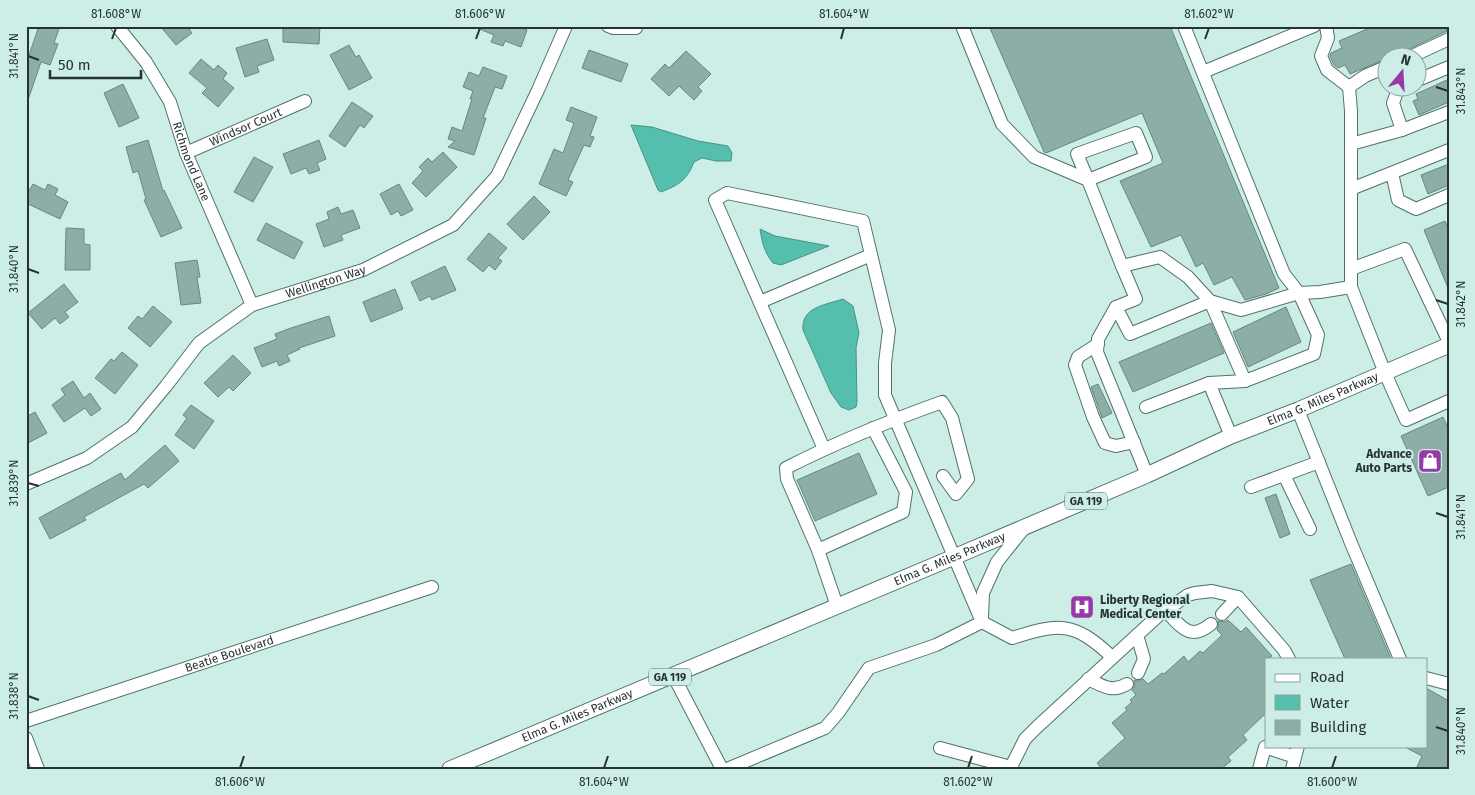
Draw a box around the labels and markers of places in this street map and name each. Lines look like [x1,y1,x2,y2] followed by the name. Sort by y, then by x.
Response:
[1354,447,1412,475] place label: Advance Auto Parts
[1417,448,1443,474] shop icon: Advance Auto Parts
[1100,593,1190,621] place label: Liberty Regional Medical Center
[1069,594,1095,620] hospital icon: Liberty Regional Medical Center

